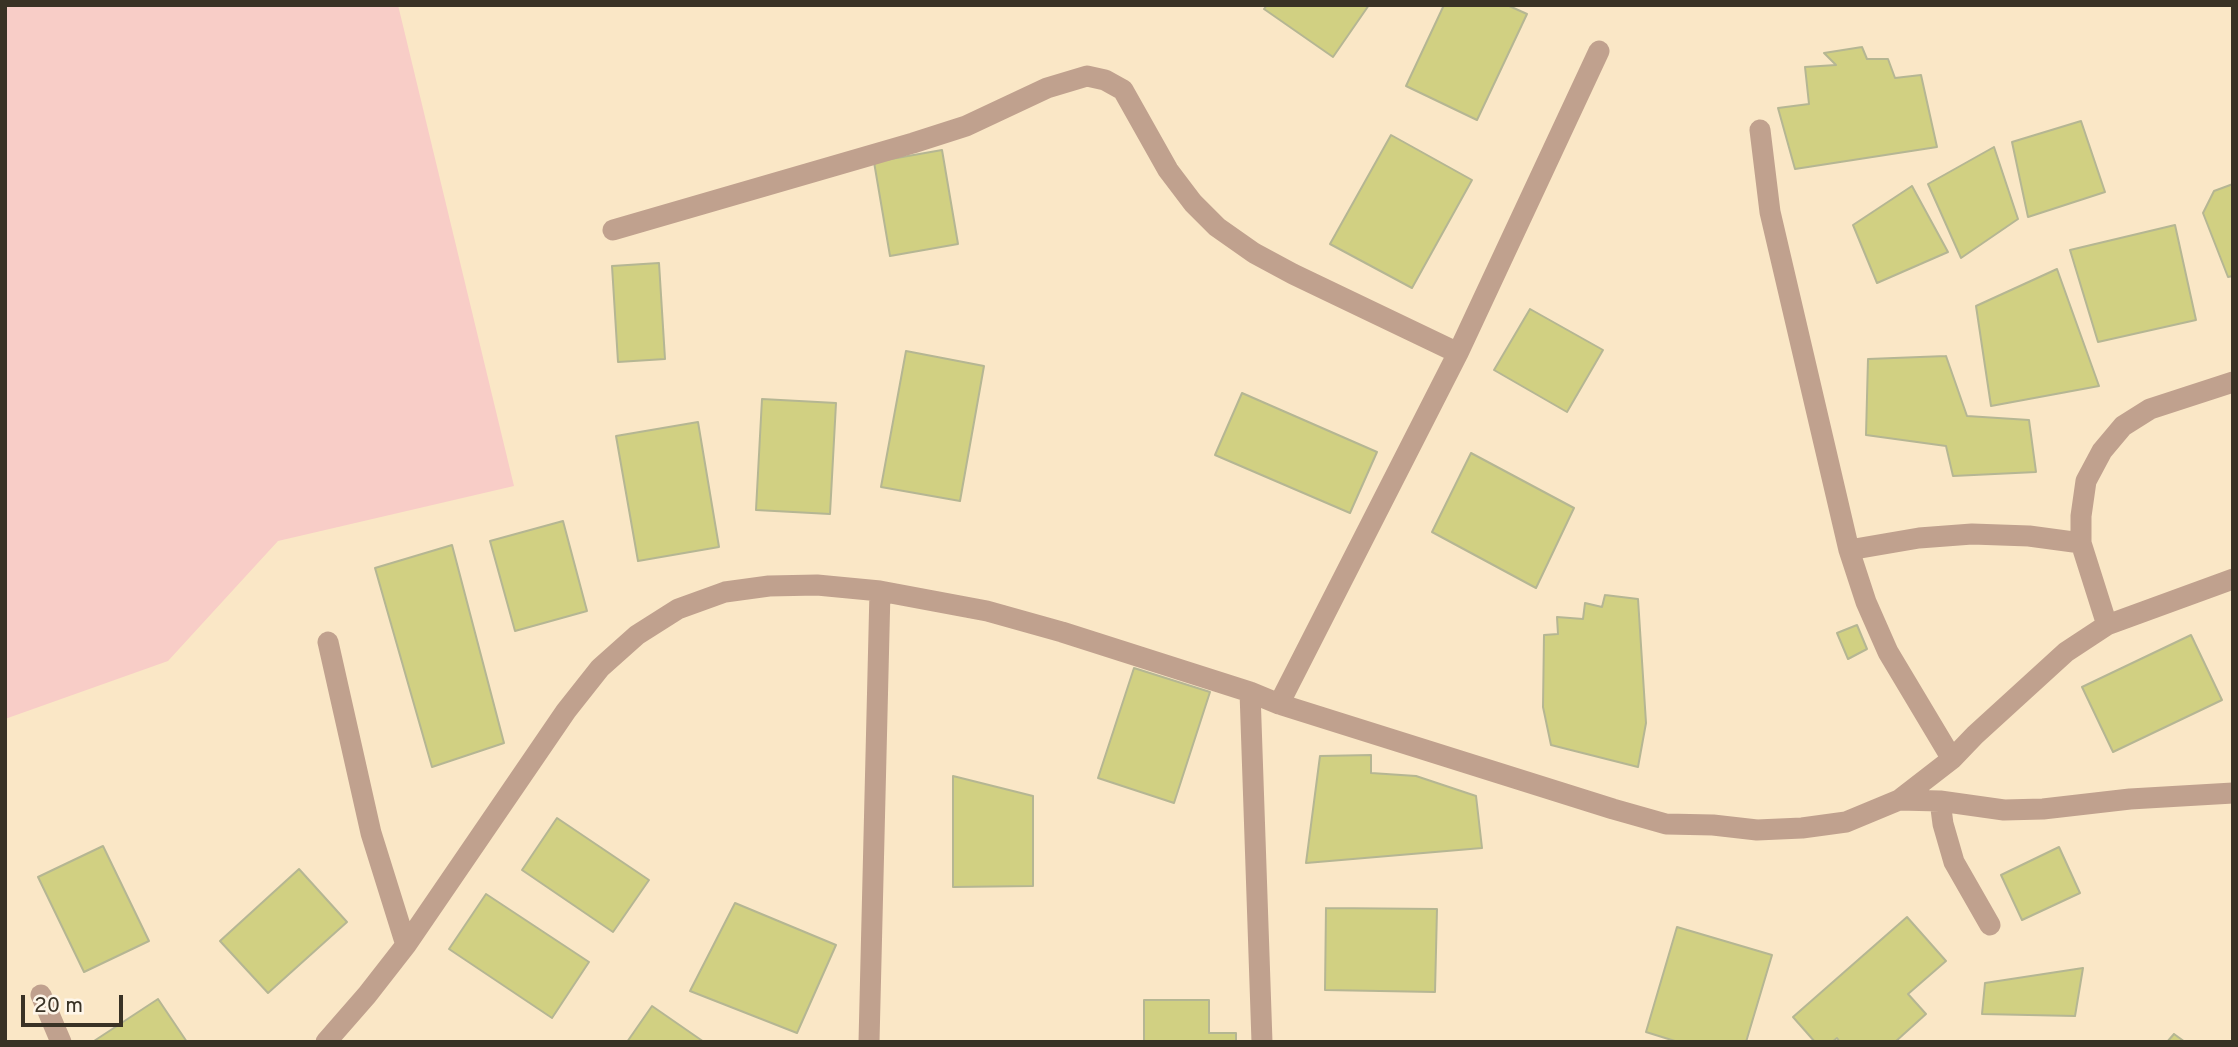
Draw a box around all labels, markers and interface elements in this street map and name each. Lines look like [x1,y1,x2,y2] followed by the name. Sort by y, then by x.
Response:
[24,981,126,1025] scale bar
[34,993,83,1020] text: 20 m

